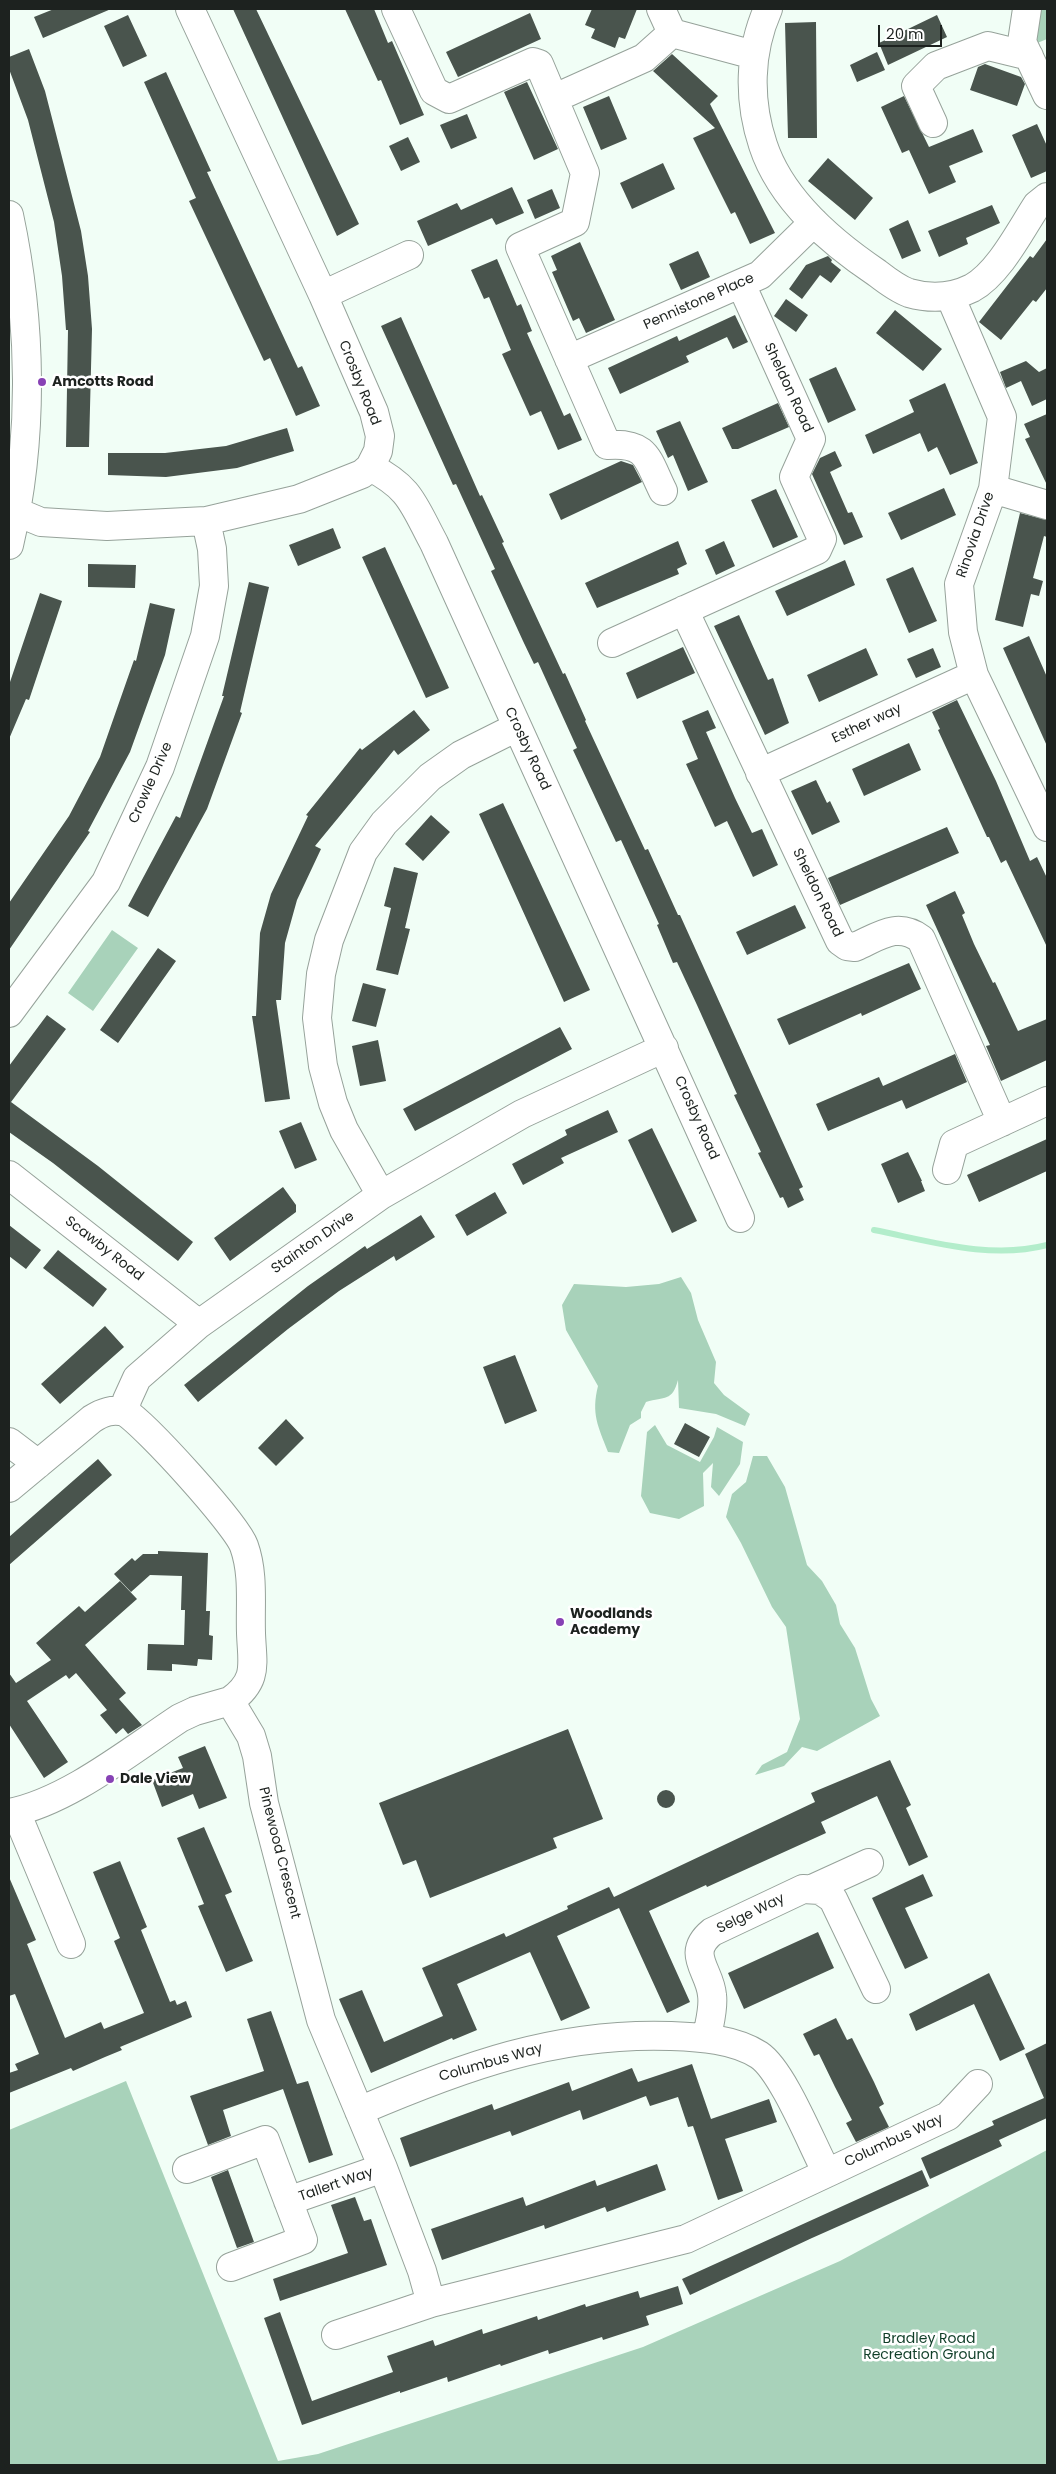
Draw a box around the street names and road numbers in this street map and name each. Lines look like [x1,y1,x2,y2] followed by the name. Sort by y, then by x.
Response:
[641,270,757,334] street label: Pennistone Place
[334,338,384,428] street label: Crosby Road
[760,341,816,435] street label: Sheldon Road
[953,490,999,580] street label: Rinovia Drive
[829,701,905,747] street label: Esther way
[500,705,554,793] street label: Crosby Road
[126,740,176,826] street label: Crowle Drive
[788,846,846,940] street label: Sheldon Road
[670,1074,722,1162] street label: Crosby Road
[268,1208,358,1278] street label: Stainton Drive
[61,1213,147,1285] street label: Scawby Road
[255,1785,303,1921] street label: Pinewood Crescent
[714,1890,788,1938] street label: Selge Way
[437,2040,545,2086] street label: Columbus Way
[842,2111,946,2171] street label: Columbus Way
[297,2164,375,2206] street label: Tallert Way

